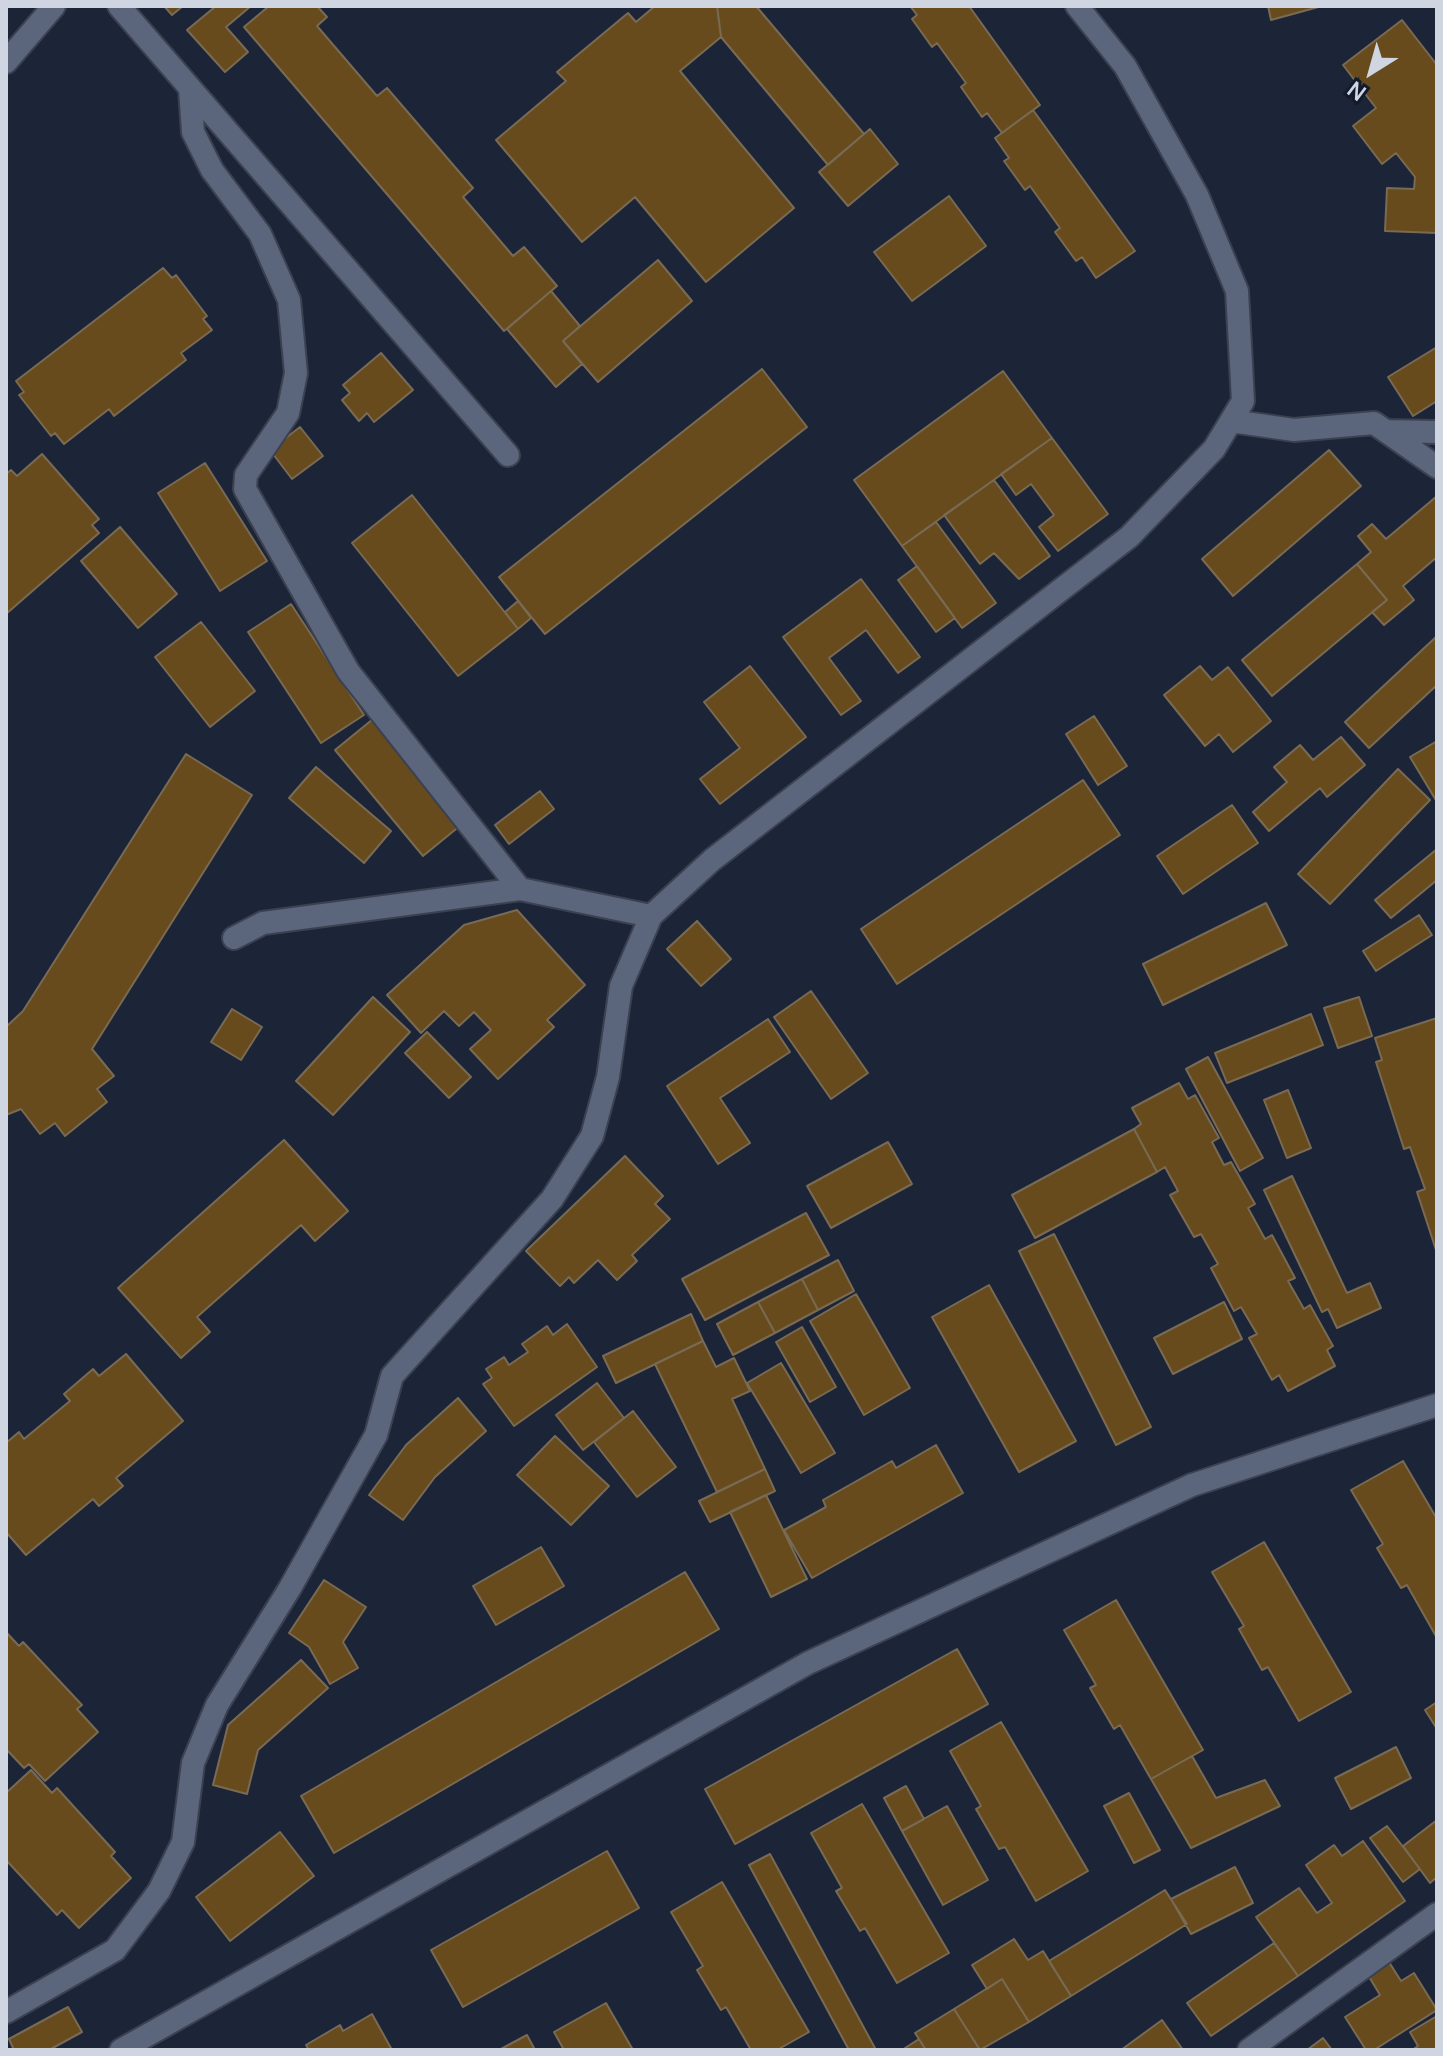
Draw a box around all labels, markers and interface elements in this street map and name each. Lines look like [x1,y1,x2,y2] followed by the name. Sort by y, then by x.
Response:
[1331,32,1411,112] north arrow
[1341,74,1372,108] text: N

